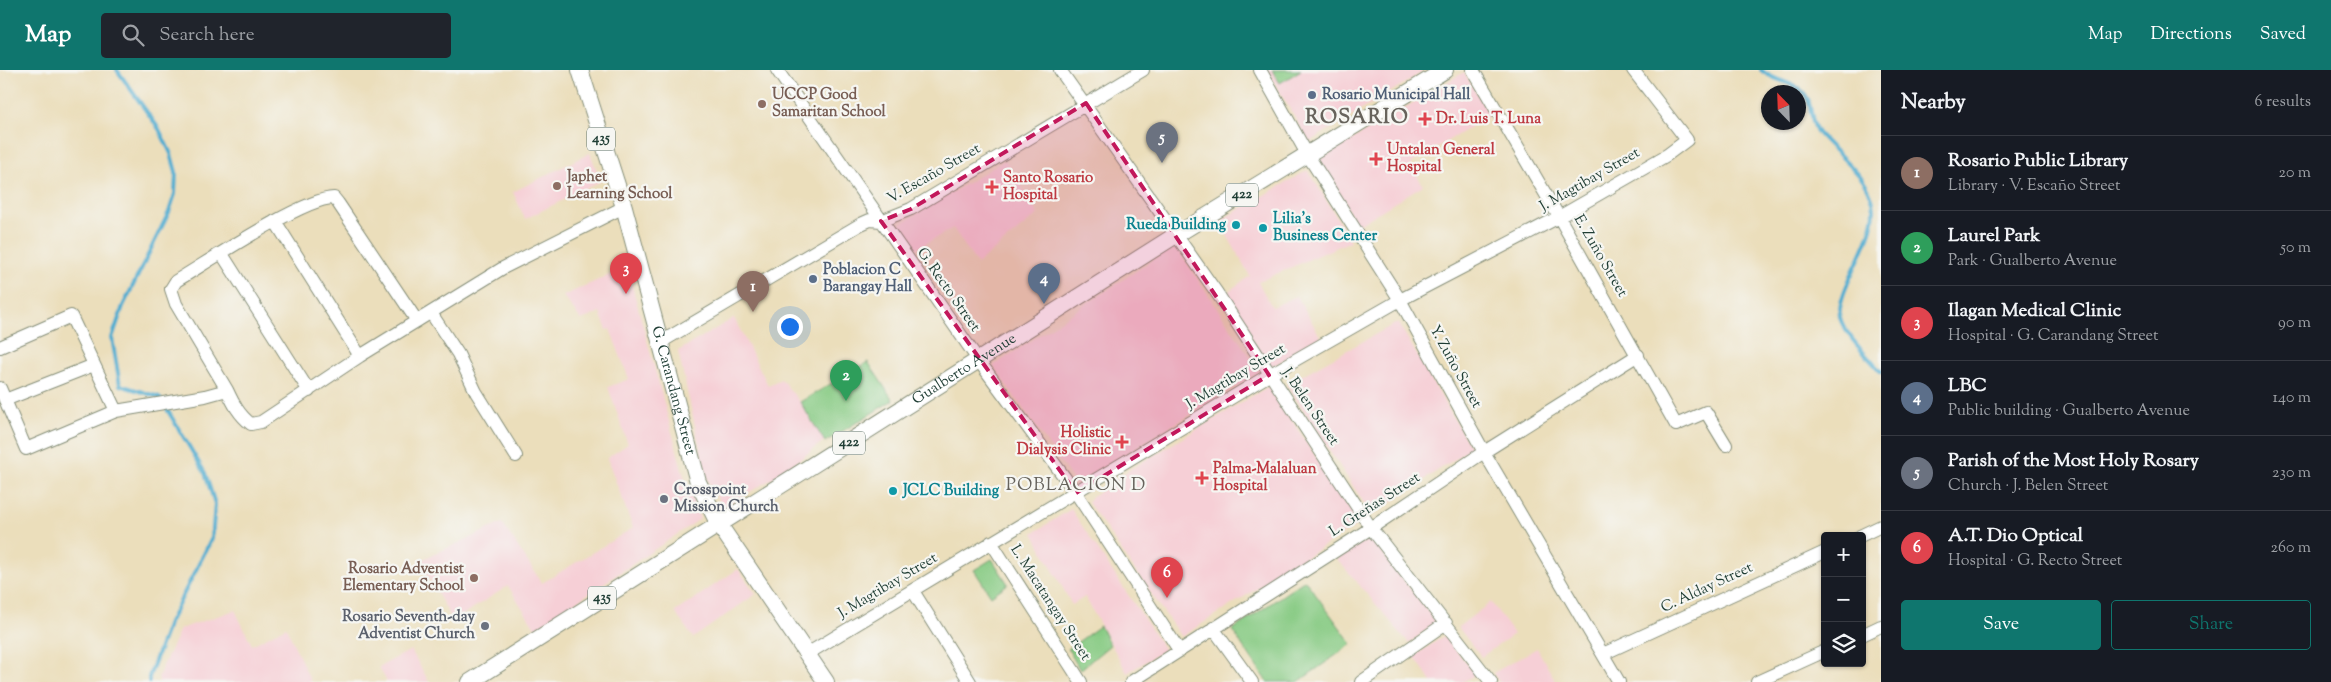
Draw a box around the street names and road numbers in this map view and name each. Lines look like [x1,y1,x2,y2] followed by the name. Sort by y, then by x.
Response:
[587,128,615,150] road number: 435
[883,139,985,209] street label: V. Escaño Street
[1535,143,1644,218] street label: J. Magtibay Street
[1226,184,1258,206] road number: 422
[1568,211,1632,301] street label: E. Zuño Street
[911,244,985,336] street label: G. Recto Street
[1424,322,1486,412] street label: Y. Zuño Street
[646,324,701,457] street label: G. Carandang Street
[908,328,1020,410] street label: Gualberto Avenue
[1181,339,1290,416] street label: J. Magtibay Street
[1276,363,1344,450] street label: J. Belen Street
[833,432,865,454] road number: 422
[1325,468,1425,542] street label: L. Greñas Street
[1005,541,1095,665] street label: L. Macatangay Street
[833,548,942,625] street label: J. Magtibay Street
[1658,558,1756,618] street label: C. Alday Street
[588,586,616,610] road number: 435

